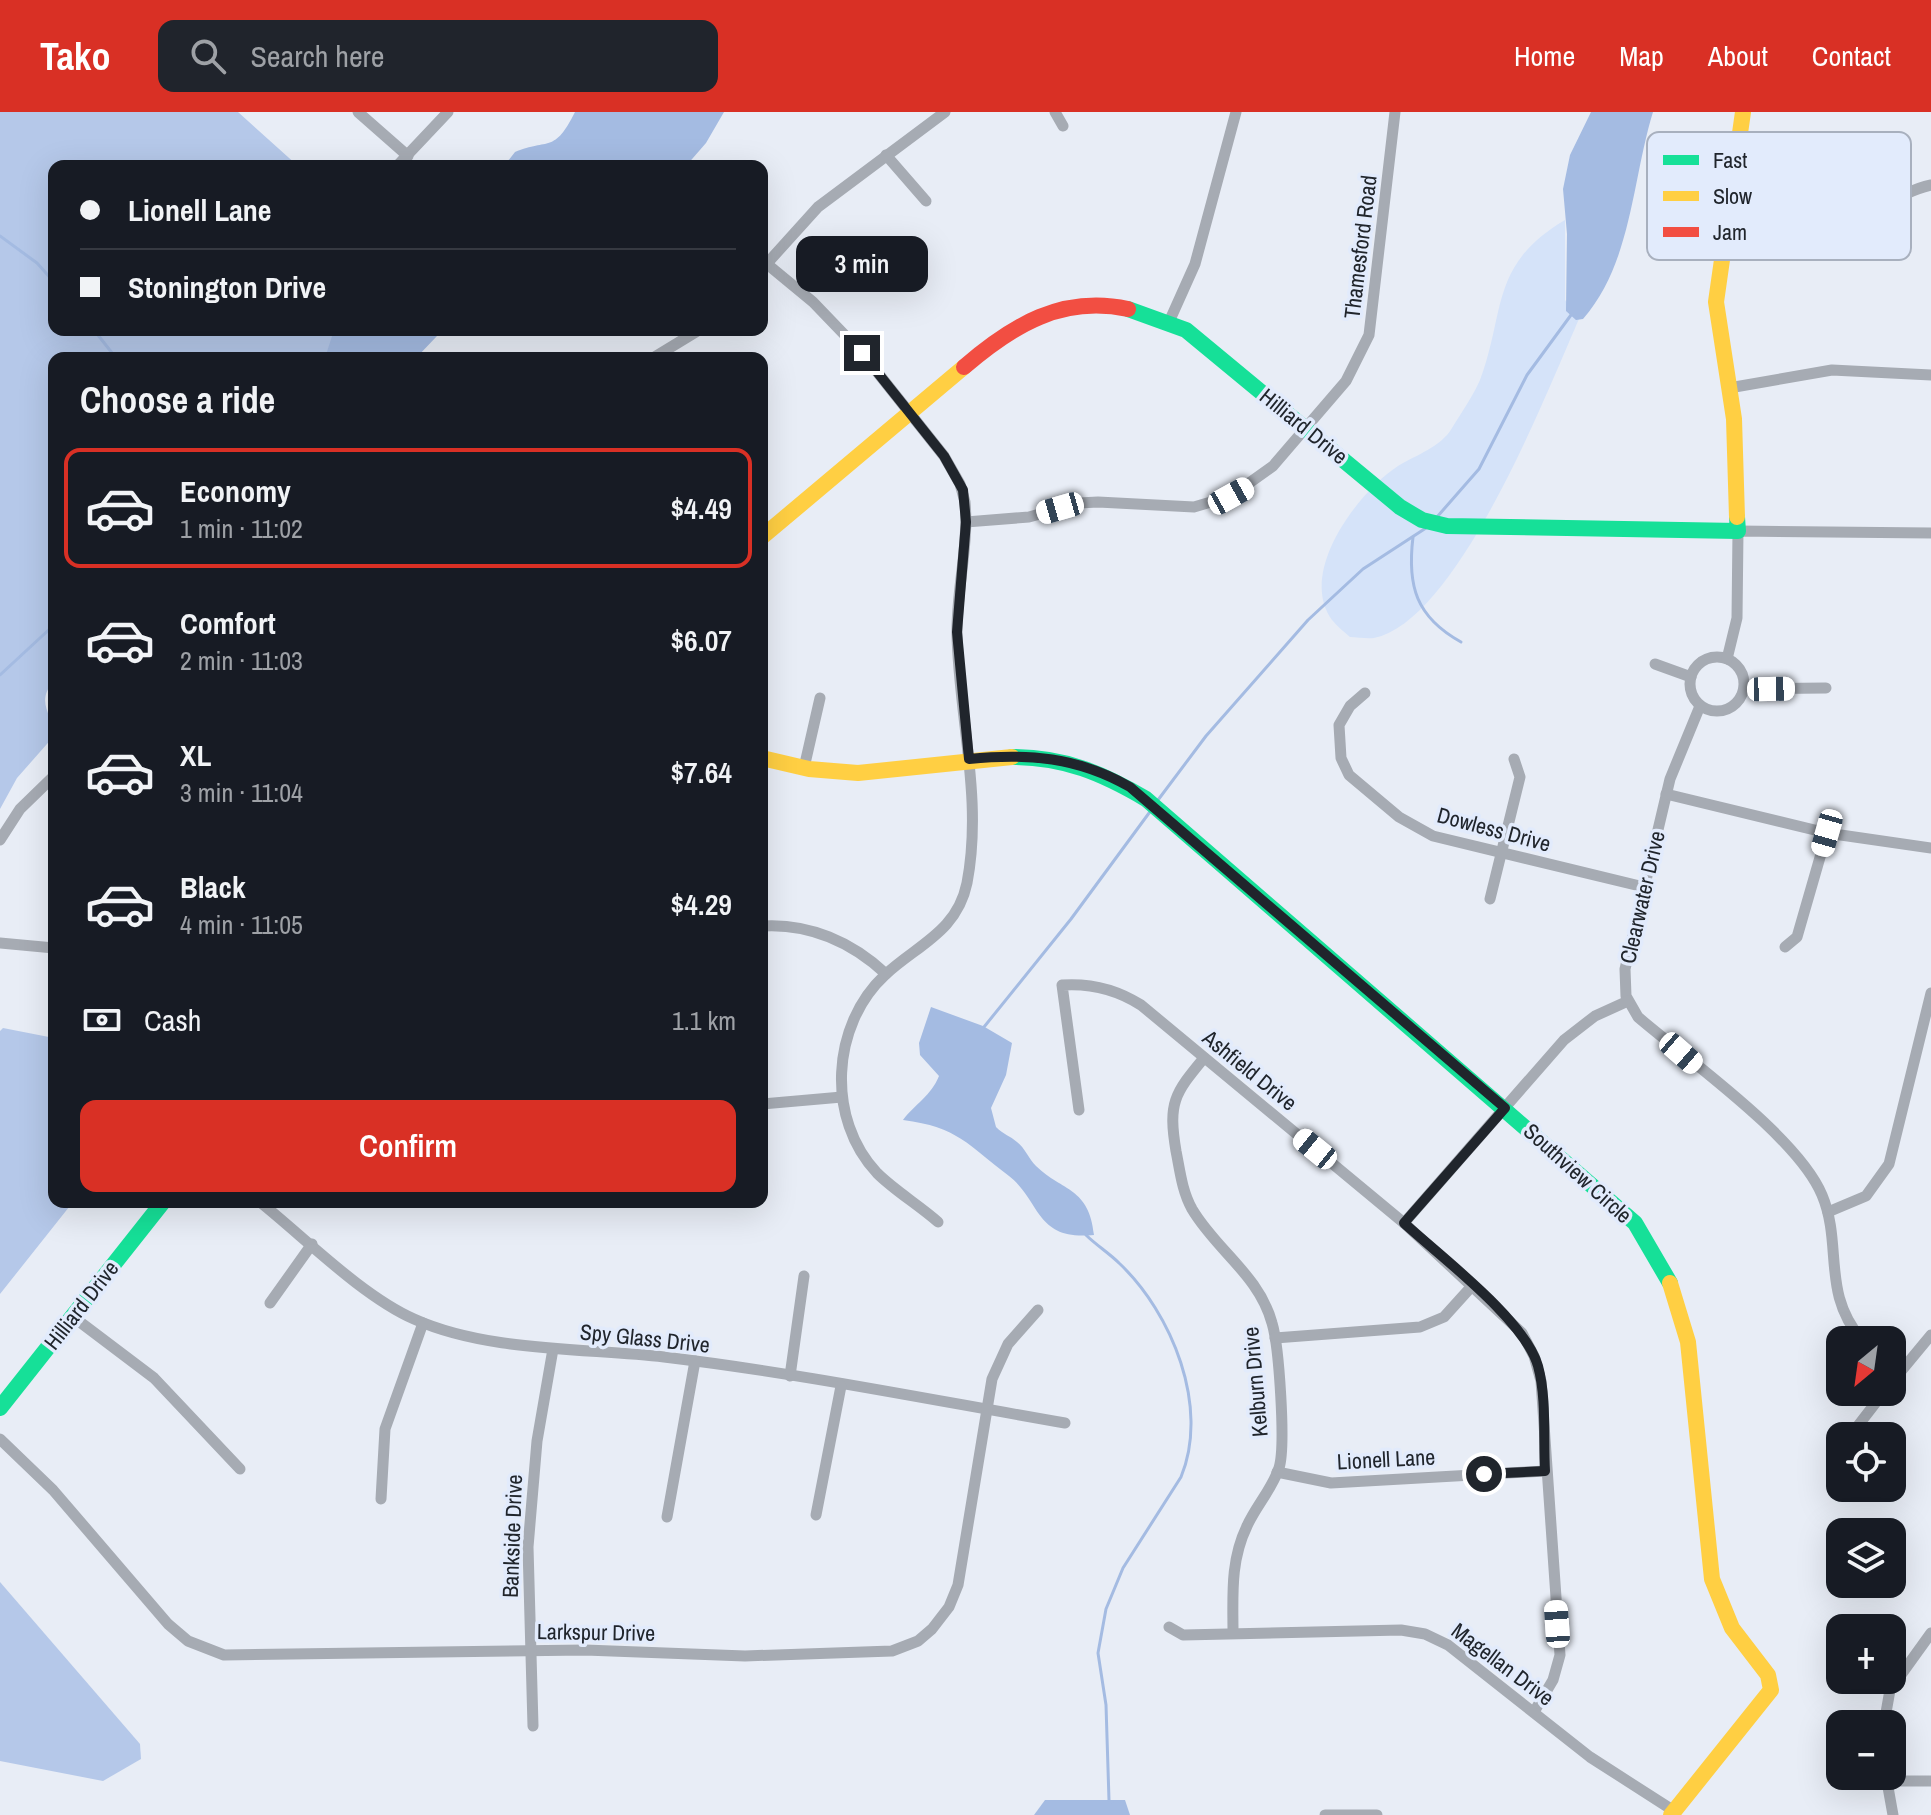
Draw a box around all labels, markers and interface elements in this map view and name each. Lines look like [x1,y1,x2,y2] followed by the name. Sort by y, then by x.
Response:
[158,20,718,92] search box
[40,31,110,82] text: Tako
[186,34,230,78] icon: search
[250,36,384,76] text: Search here
[1514,37,1575,75] text: Home
[1619,37,1664,75] text: Map
[1708,37,1768,75] text: About
[1812,37,1891,75] text: Contact
[1647,132,1911,260] legend
[1713,145,1747,175] text: Fast
[1336,174,1384,320] street label: Thamesford Road
[1713,181,1752,211] text: Slow
[128,190,272,230] text: Lionell Lane
[1713,217,1747,247] text: Jam
[796,237,928,293] callout: 3 min
[835,246,889,281] text: 3 min
[128,267,326,307] text: Stonington Drive
[844,335,880,371] route end
[80,376,275,424] text: Choose a ride
[1254,381,1354,471] street label: Hilliard Drive
[180,471,291,511] text: Economy
[84,472,156,544] icon: car
[1204,474,1258,518] car
[670,488,732,528] text: $4.49
[1034,490,1086,526] car
[180,511,303,546] text: 1 min · 11:02
[180,603,276,643] text: Comfort
[84,604,156,676] icon: car
[670,620,732,660] text: $6.07
[180,643,303,678] text: 2 min · 11:03
[1747,677,1795,701] car
[180,735,211,775] text: XL
[84,736,156,808] icon: car
[670,752,732,792] text: $7.64
[180,775,303,810] text: 3 min · 11:04
[1434,799,1554,859] street label: Dowless Drive
[1809,807,1845,859] car
[1612,828,1672,966] street label: Clearwater Drive
[180,867,246,907] text: Black
[84,868,156,940] icon: car
[670,884,732,924] text: $4.29
[180,907,303,942] text: 4 min · 11:05
[80,998,124,1042] icon: cash
[144,1000,201,1040] text: Cash
[672,1003,736,1038] text: 1.1 km
[1196,1022,1303,1117] street label: Ashfield Drive
[1655,1028,1707,1078] car
[80,1100,736,1192] button: Confirm
[1517,1116,1639,1230] street label: Southview Circle
[1289,1125,1341,1173] car
[37,1254,125,1356] street label: Hilliard Drive
[579,1316,711,1360] street label: Spy Glass Drive
[1235,1326,1275,1438] street label: Kelburn Drive
[1826,1326,1906,1406] north arrow
[1826,1326,1906,1790] map controls
[1826,1422,1906,1502] button: locate
[1336,1441,1436,1477] street label: Lionell Lane
[1466,1456,1502,1492] route start
[495,1474,529,1598] street label: Bankside Drive
[1826,1518,1906,1598] button: layers
[1543,1599,1571,1649] car
[1826,1614,1906,1694] button: +
[537,1616,655,1648] street label: Larkspur Drive
[1446,1616,1560,1712] street label: Magellan Drive
[1826,1710,1906,1790] button: −

